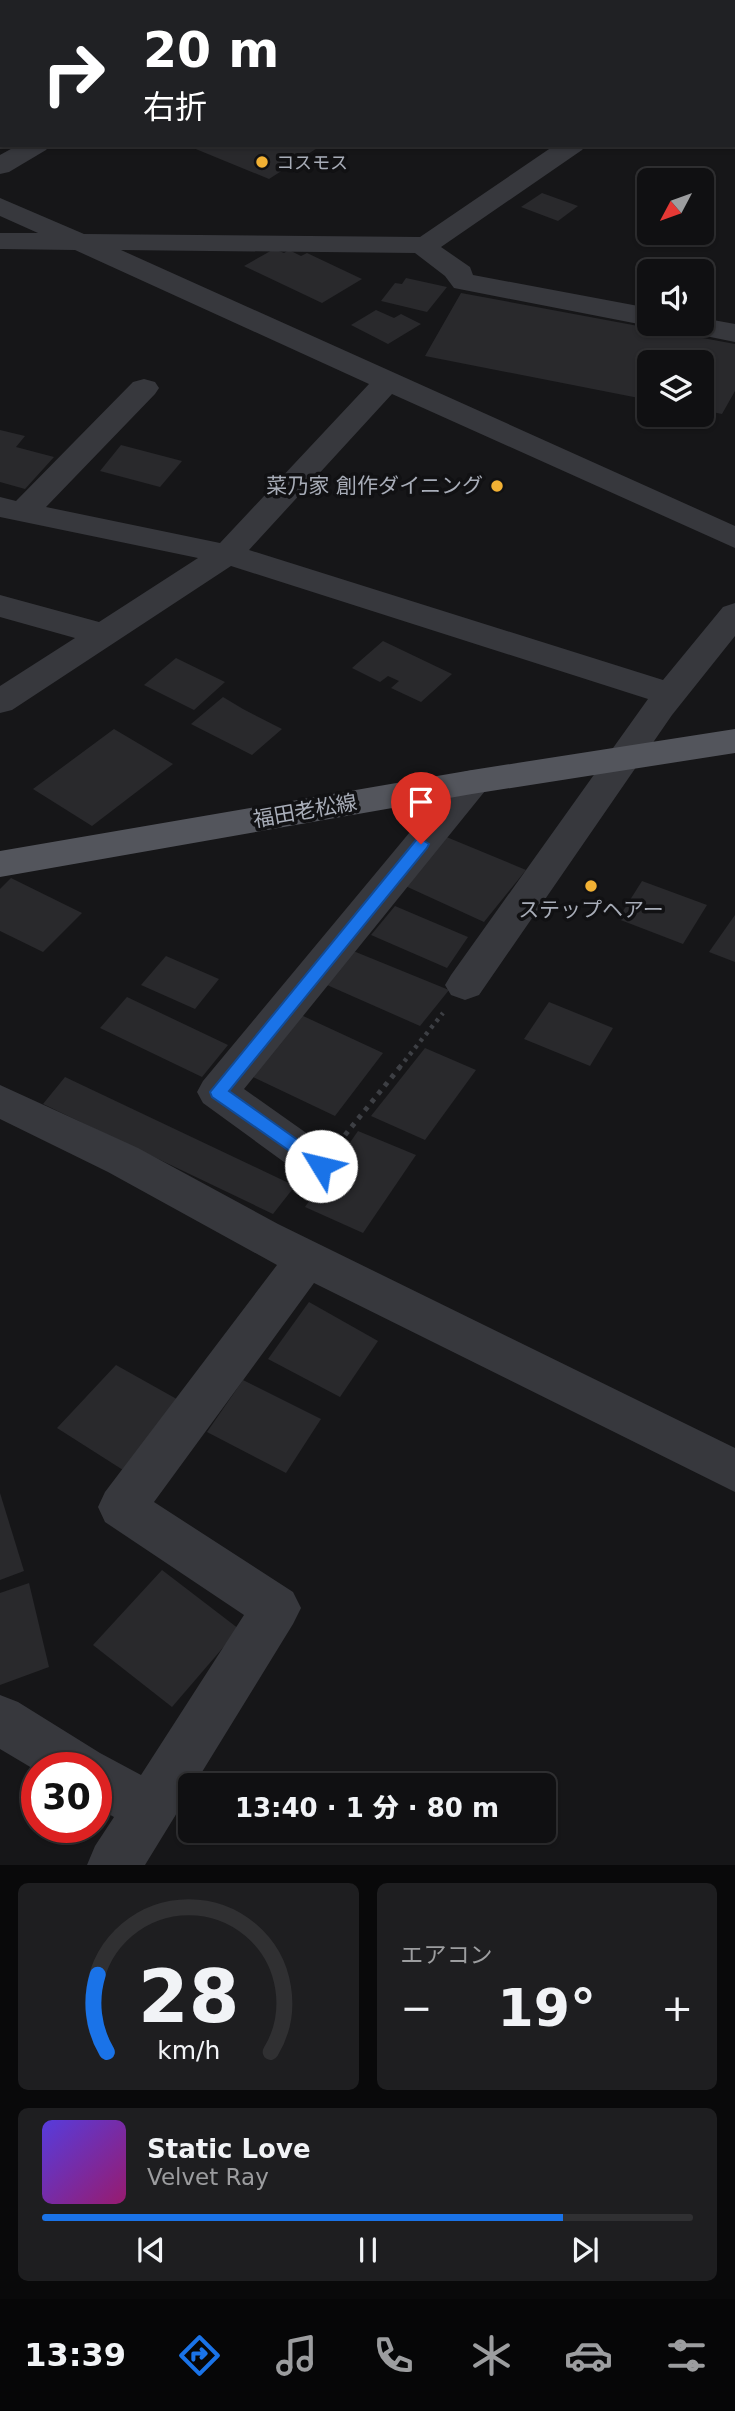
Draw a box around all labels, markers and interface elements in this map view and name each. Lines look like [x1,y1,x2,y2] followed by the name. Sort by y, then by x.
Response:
[143,22,279,79] text: 20 m
[28,28,119,119] icon: right
[143,88,207,126] text: 右折
[276,152,348,173] place label: コスモス
[254,154,270,170] marker: コスモス
[637,168,714,245] north arrow
[637,168,714,427] map controls
[637,259,714,336] button: sound
[637,350,714,427] button: layers
[266,474,483,498] place label: 菜乃家 創作ダイニング
[489,478,505,494] marker: 菜乃家 創作ダイニング
[391,772,451,844] pin
[402,783,440,821] icon: arrive
[251,790,359,832] street label: 福田老松線
[583,878,599,894] marker: ステップヘアー
[518,898,664,922] place label: ステップヘアー
[284,1129,358,1203] position arrow
[21,1752,112,1843] speed limit sign: 30
[235,1793,499,1823] text: 13:40 · 1 分 · 80 m
[401,1942,493,1968] text: エアコン
[138,1955,239,2040] text: 28
[498,1978,596,2038] text: 19°
[401,1986,432,2030] text: −
[661,1986,693,2030] text: +
[157,2036,220,2065] text: km/h
[147,2134,311,2164] text: Static Love
[147,2164,269,2190] text: Velvet Ray
[132,2231,170,2269] icon: previous
[349,2231,387,2269] icon: pause
[566,2231,604,2269] icon: next
[175,2331,224,2380] icon: directions
[272,2331,321,2380] icon: music
[369,2331,418,2380] icon: phone
[467,2331,516,2380] icon: climate
[564,2331,613,2380] icon: car
[662,2331,711,2380] icon: filters
[24,2336,126,2374] text: 13:39

